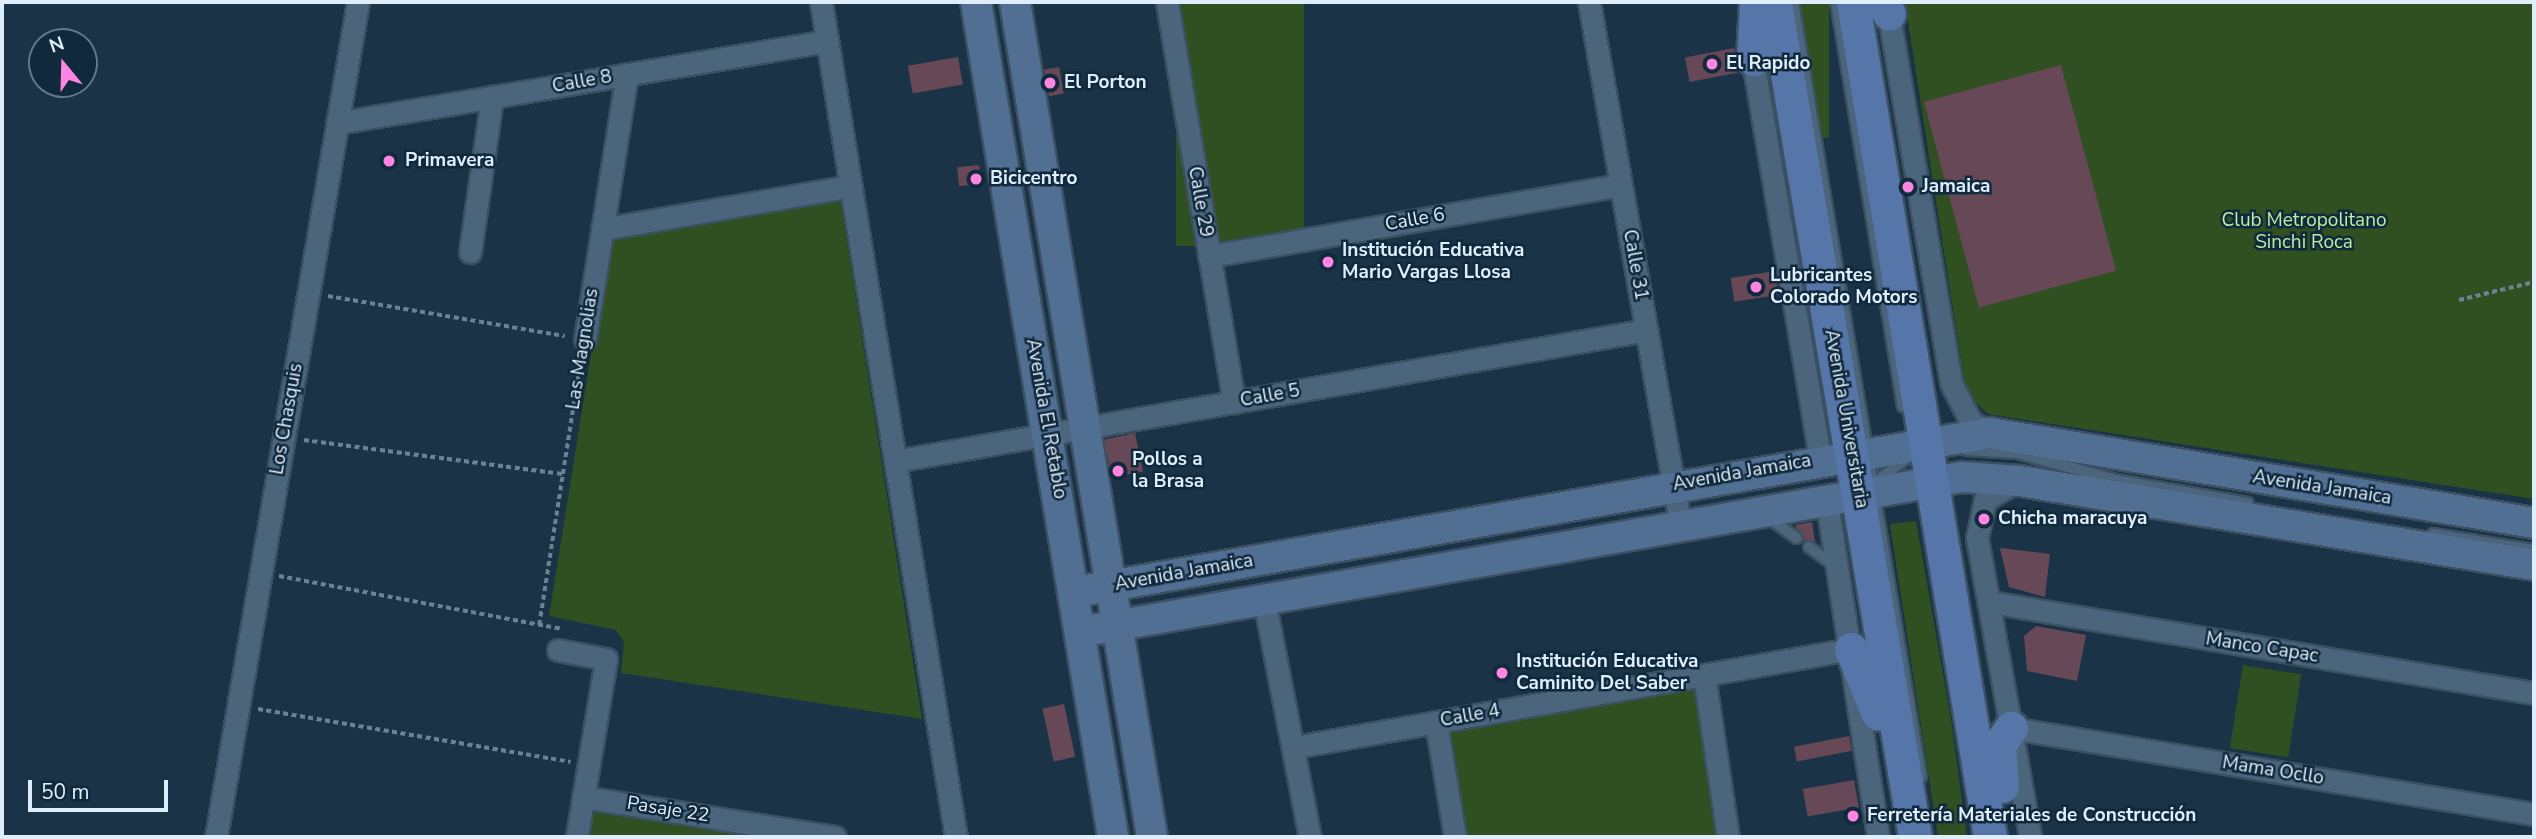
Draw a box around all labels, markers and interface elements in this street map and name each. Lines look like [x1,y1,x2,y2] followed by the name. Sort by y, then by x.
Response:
[28,28,98,98] north arrow
[46,30,68,60] text: N
[1726,53,1810,75] place label: El Rapido
[1704,56,1720,72] marker: El Rapido
[550,66,614,98] street label: Calle 8
[1064,72,1147,94] place label: El Porton
[1042,75,1058,91] marker: El Porton
[405,150,494,172] place label: Primavera
[379,151,399,171] marker: Primavera
[1183,165,1217,239] street label: Calle 29
[990,168,1077,190] place label: Bicicentro
[968,171,984,187] marker: Bicicentro
[1922,176,1990,198] place label: Jamaica
[1900,179,1916,195] marker: Jamaica
[1383,204,1447,236] street label: Calle 6
[2221,210,2387,254] park label: Club Metropolitano Sinchi Roca
[1618,228,1652,302] street label: Calle 31
[1342,240,1524,284] place label: Institución Educativa Mario Vargas Llosa
[1320,254,1336,270] marker: Institución Educativa Mario Vargas Llosa
[1770,265,1917,309] place label: Lubricantes Colorado Motors
[1748,279,1764,295] marker: Lubricantes Colorado Motors
[562,287,604,411] street label: Las Magnolias
[1819,328,1873,510] street label: Avenida Universitaria
[1021,337,1071,501] street label: Avenida El Retablo
[266,361,308,477] street label: Los Chasquis
[1238,380,1302,412] street label: Calle 5
[1132,449,1204,493] place label: Pollos a la Brasa
[1671,450,1813,496] street label: Avenida Jamaica
[1110,463,1126,479] marker: Pollos a la Brasa
[2251,466,2393,510] street label: Avenida Jamaica
[1998,508,2147,530] place label: Chicha maracuya
[1976,511,1992,527] marker: Chicha maracuya
[1113,550,1255,596] street label: Avenida Jamaica
[2204,628,2320,668] street label: Manco Capac
[1516,651,1698,695] place label: Institución Educativa Caminito Del Saber
[1494,665,1510,681] marker: Institución Educativa Caminito Del Saber
[1438,700,1502,732] street label: Calle 4
[2221,752,2325,790] street label: Mama Ocllo
[32,766,172,810] scale bar
[41,778,90,806] text: 50 m
[625,792,711,828] street label: Pasaje 22
[1867,805,2196,827] place label: Ferretería Materiales de Construcción
[1845,808,1861,824] marker: Ferretería Materiales de Construcción

